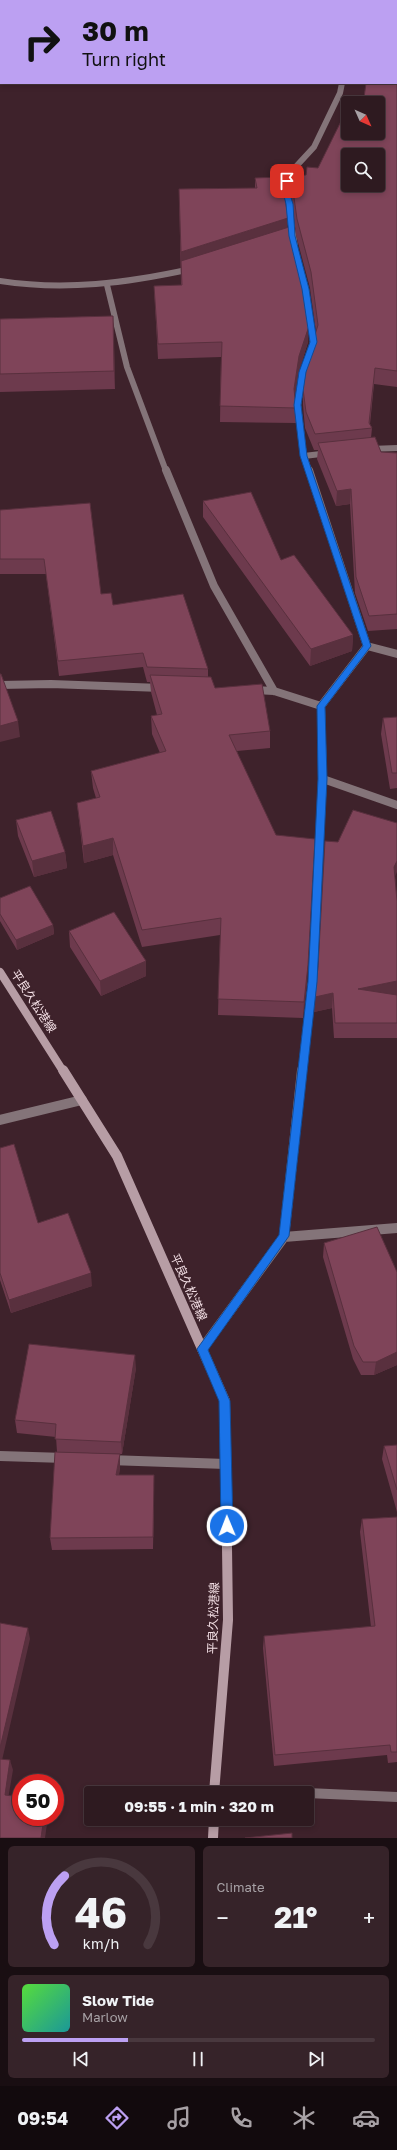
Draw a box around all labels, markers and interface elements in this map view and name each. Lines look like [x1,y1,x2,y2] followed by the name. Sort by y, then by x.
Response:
[82,14,149,47] text: 30 m
[16,16,68,68] icon: right
[82,48,166,70] text: Turn right
[341,96,385,140] north arrow
[341,96,385,192] map controls
[341,148,385,192] button: search
[270,164,304,198] pin
[276,170,298,192] icon: arrive
[8,967,60,1035] street label: 平良久松港線
[168,1251,210,1323] street label: 平良久松港線
[206,1505,248,1547] position arrow
[204,1582,222,1654] street label: 平良久松港線
[12,1774,64,1826] speed limit sign: 50
[124,1797,274,1815] text: 09:55 · 1 min · 320 m
[217,1879,264,1895] text: Climate
[75,1886,127,1936] text: 46
[274,1899,317,1935] text: 21°
[217,1904,229,1931] text: −
[363,1904,375,1931] text: +
[83,1934,119,1951] text: km/h
[82,1991,154,2009] text: Slow Tide
[82,2009,128,2025] text: Marlow
[70,2048,92,2070] icon: previous
[187,2048,209,2070] icon: pause
[305,2048,327,2070] icon: next
[103,2104,131,2132] icon: directions
[165,2104,193,2132] icon: music
[227,2104,255,2132] icon: phone
[290,2104,318,2132] icon: climate
[352,2104,380,2132] icon: car
[17,2107,68,2129] text: 09:54

